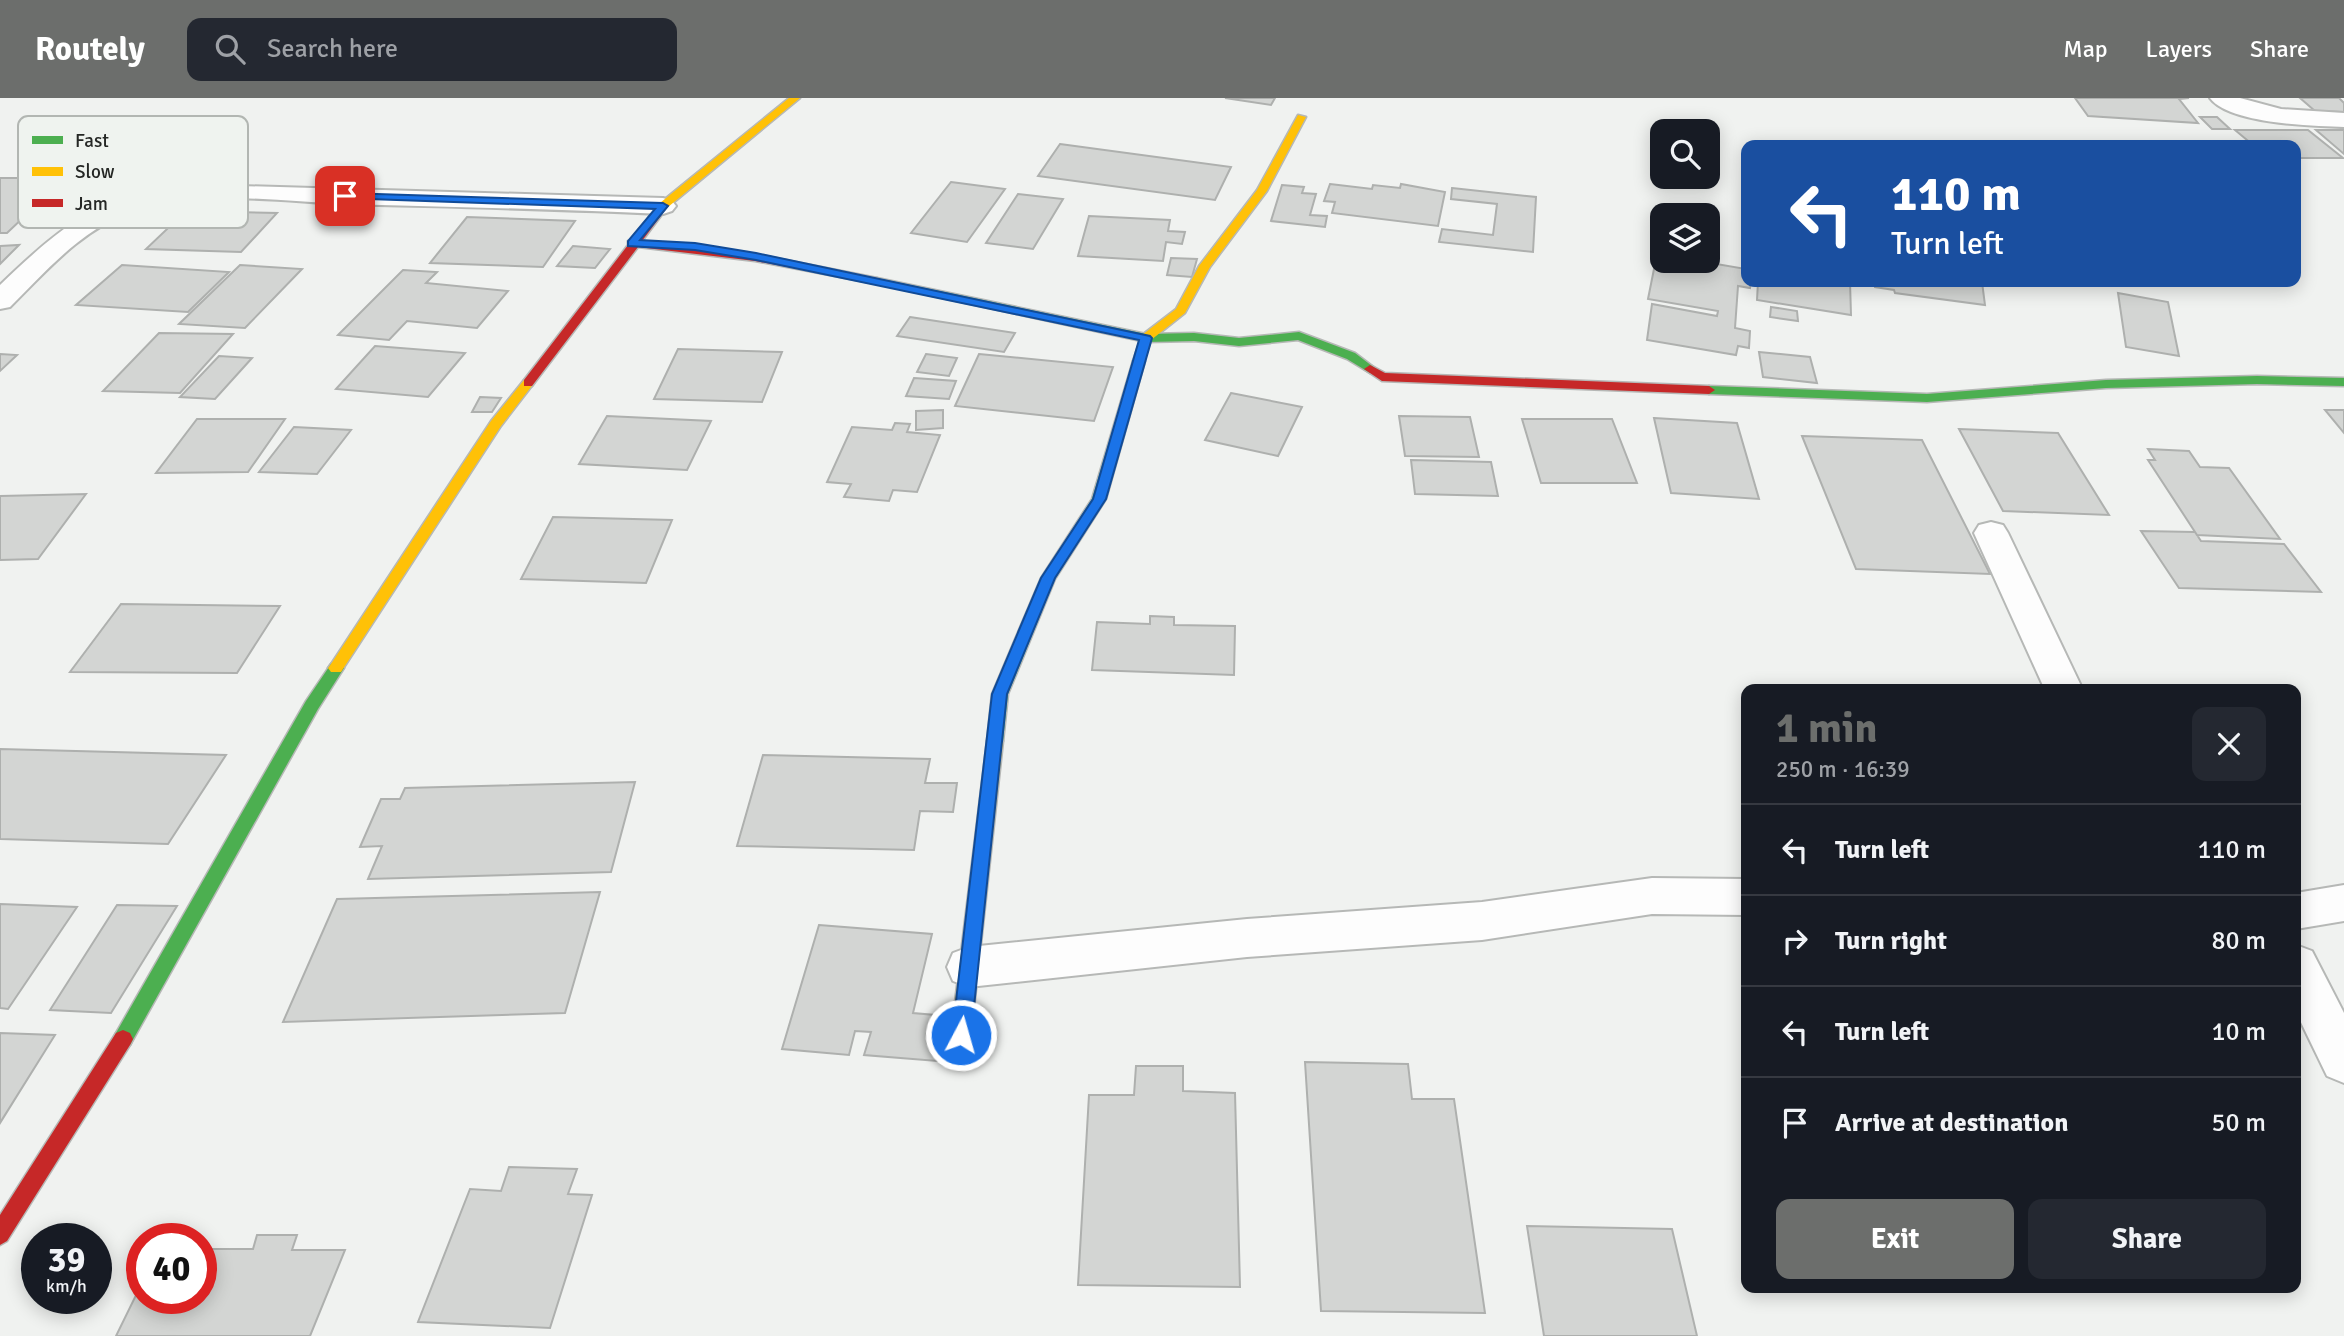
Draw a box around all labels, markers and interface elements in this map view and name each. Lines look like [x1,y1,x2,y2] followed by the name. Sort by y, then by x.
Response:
[187,18,677,81] search box
[35,29,145,70] text: Routely
[211,30,249,68] icon: search
[267,33,398,65] text: Search here
[2063,34,2108,64] text: Map
[2146,34,2212,64] text: Layers
[2250,34,2309,64] text: Share
[18,116,248,228] legend
[1650,119,1720,273] map controls
[1650,119,1720,189] button: search
[75,129,109,153] text: Fast
[75,160,115,184] text: Slow
[1891,164,2021,224] text: 110 m
[315,166,375,226] pin
[1776,168,1867,259] icon: left
[326,177,364,215] icon: arrive
[75,192,108,216] text: Jam
[1650,203,1720,273] button: layers
[1891,224,2004,263] text: Turn left
[1776,703,1877,754] text: 1 min
[2192,707,2266,781] button: close
[1776,755,1910,784] text: 250 m · 16:39
[1776,831,1814,869] icon: left
[1835,834,1929,866] text: Turn left
[2197,834,2266,866] text: 110 m
[1776,922,1814,960] icon: right
[1835,925,1947,957] text: Turn right
[2211,925,2266,957] text: 80 m
[924,998,998,1072] position arrow
[1776,1013,1814,1051] icon: left
[1835,1016,1929,1048] text: Turn left
[2211,1016,2266,1048] text: 10 m
[1776,1104,1814,1142] icon: arrive
[1835,1107,2068,1139] text: Arrive at destination
[2211,1107,2266,1139] text: 50 m
[1776,1199,2014,1279] button: Exit
[2028,1199,2266,1279] button: Share
[126,1223,217,1314] speed limit sign: 40
[48,1238,85,1281] text: 39
[46,1275,87,1297] text: km/h

